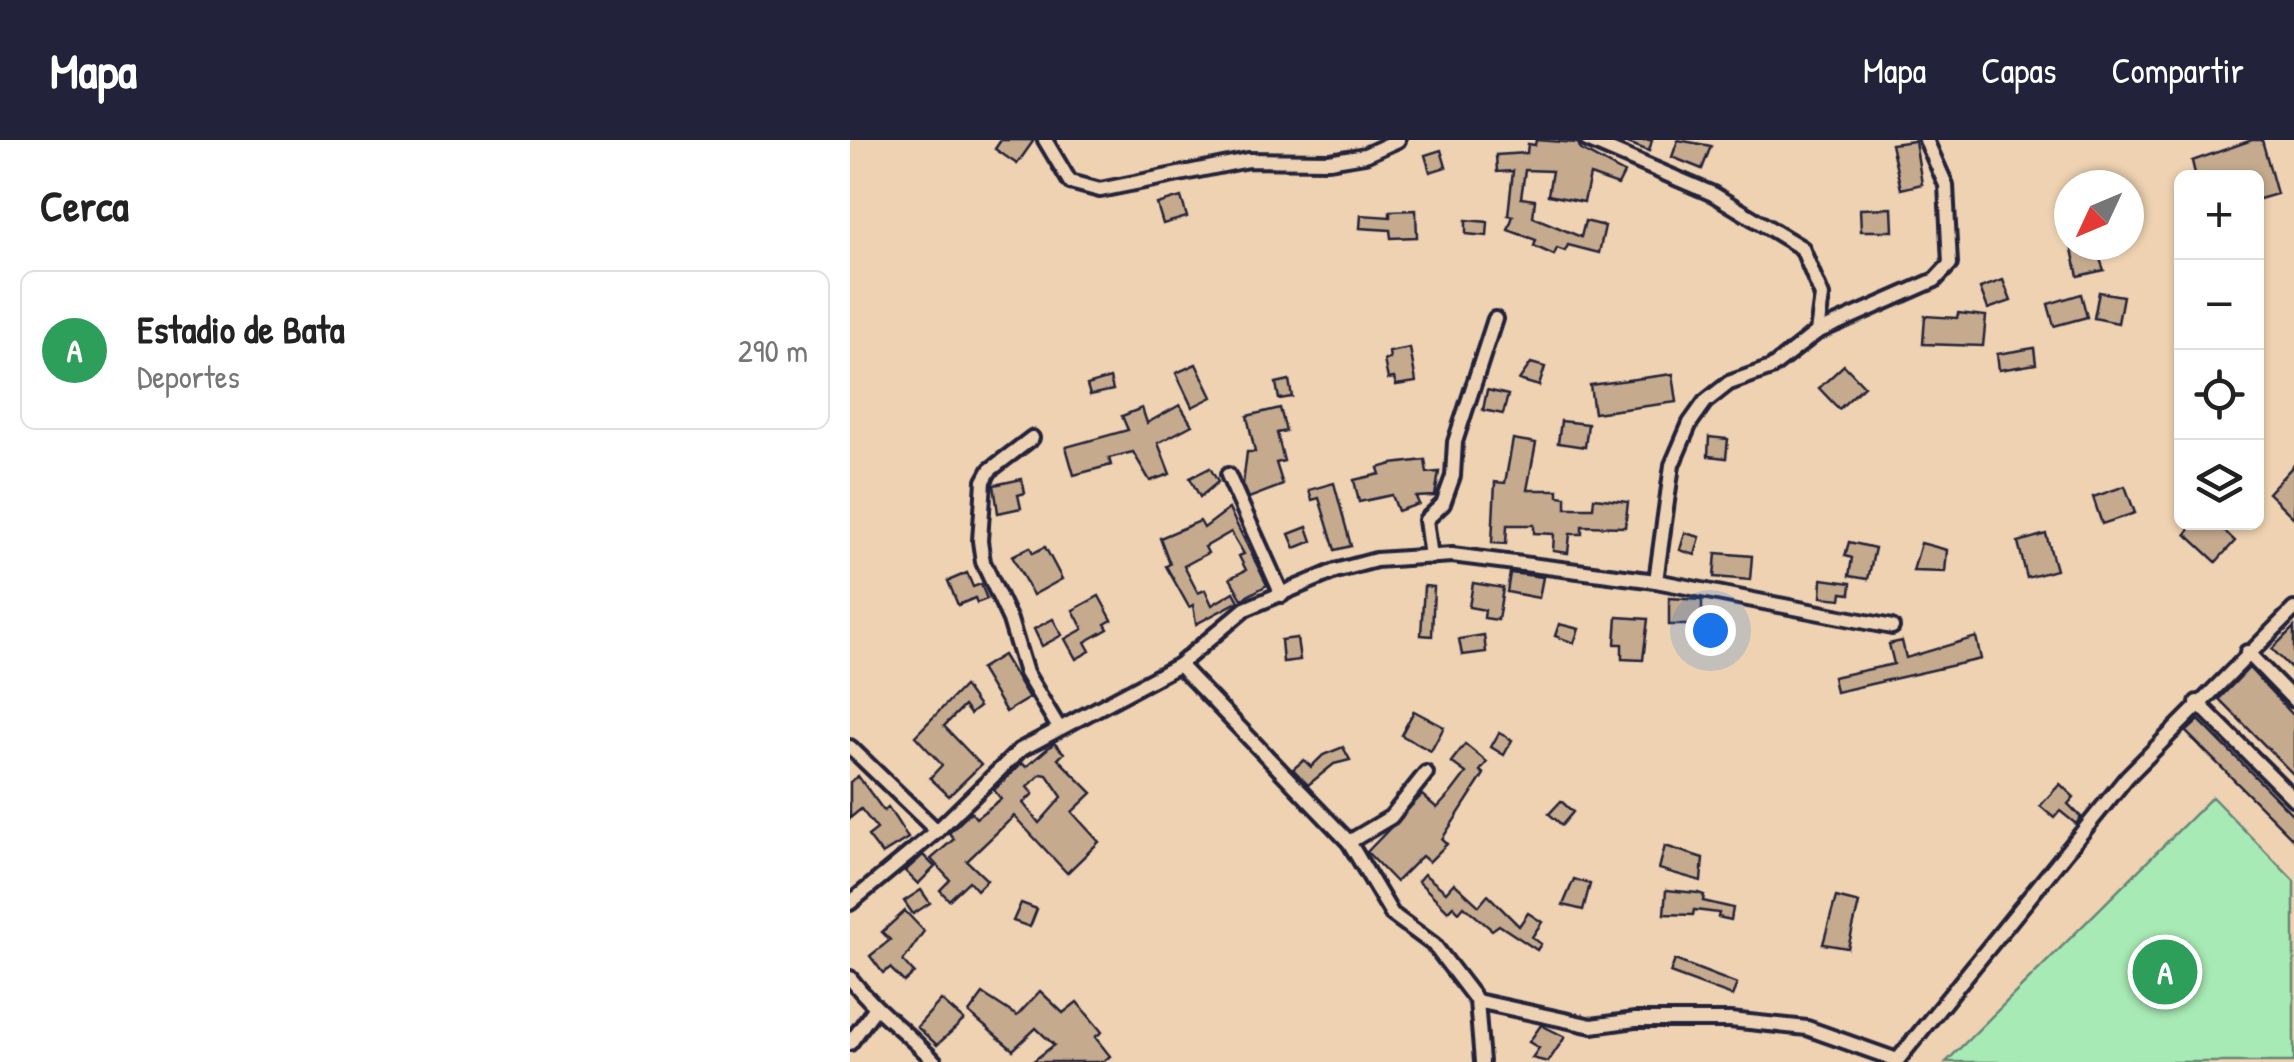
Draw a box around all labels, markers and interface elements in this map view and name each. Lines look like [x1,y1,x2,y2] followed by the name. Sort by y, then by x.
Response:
[50,38,137,103] text: Mapa
[1863,47,1926,94] text: Mapa
[1981,47,2056,94] text: Capas
[2111,47,2244,94] text: Compartir
[2054,170,2144,260] north arrow
[2174,170,2264,530] map controls
[2174,170,2264,260] button: +
[40,177,129,234] text: Cerca
[2174,260,2264,350] button: −
[137,303,345,355] text: Estadio de Bata
[67,329,82,372] text: A
[738,329,808,372] text: 290 m
[2174,350,2264,440] button: locate
[137,355,240,398] text: Deportes
[2174,440,2264,530] button: layers
[1685,605,1736,656] your location
[2132,934,2198,1010] pin: A

